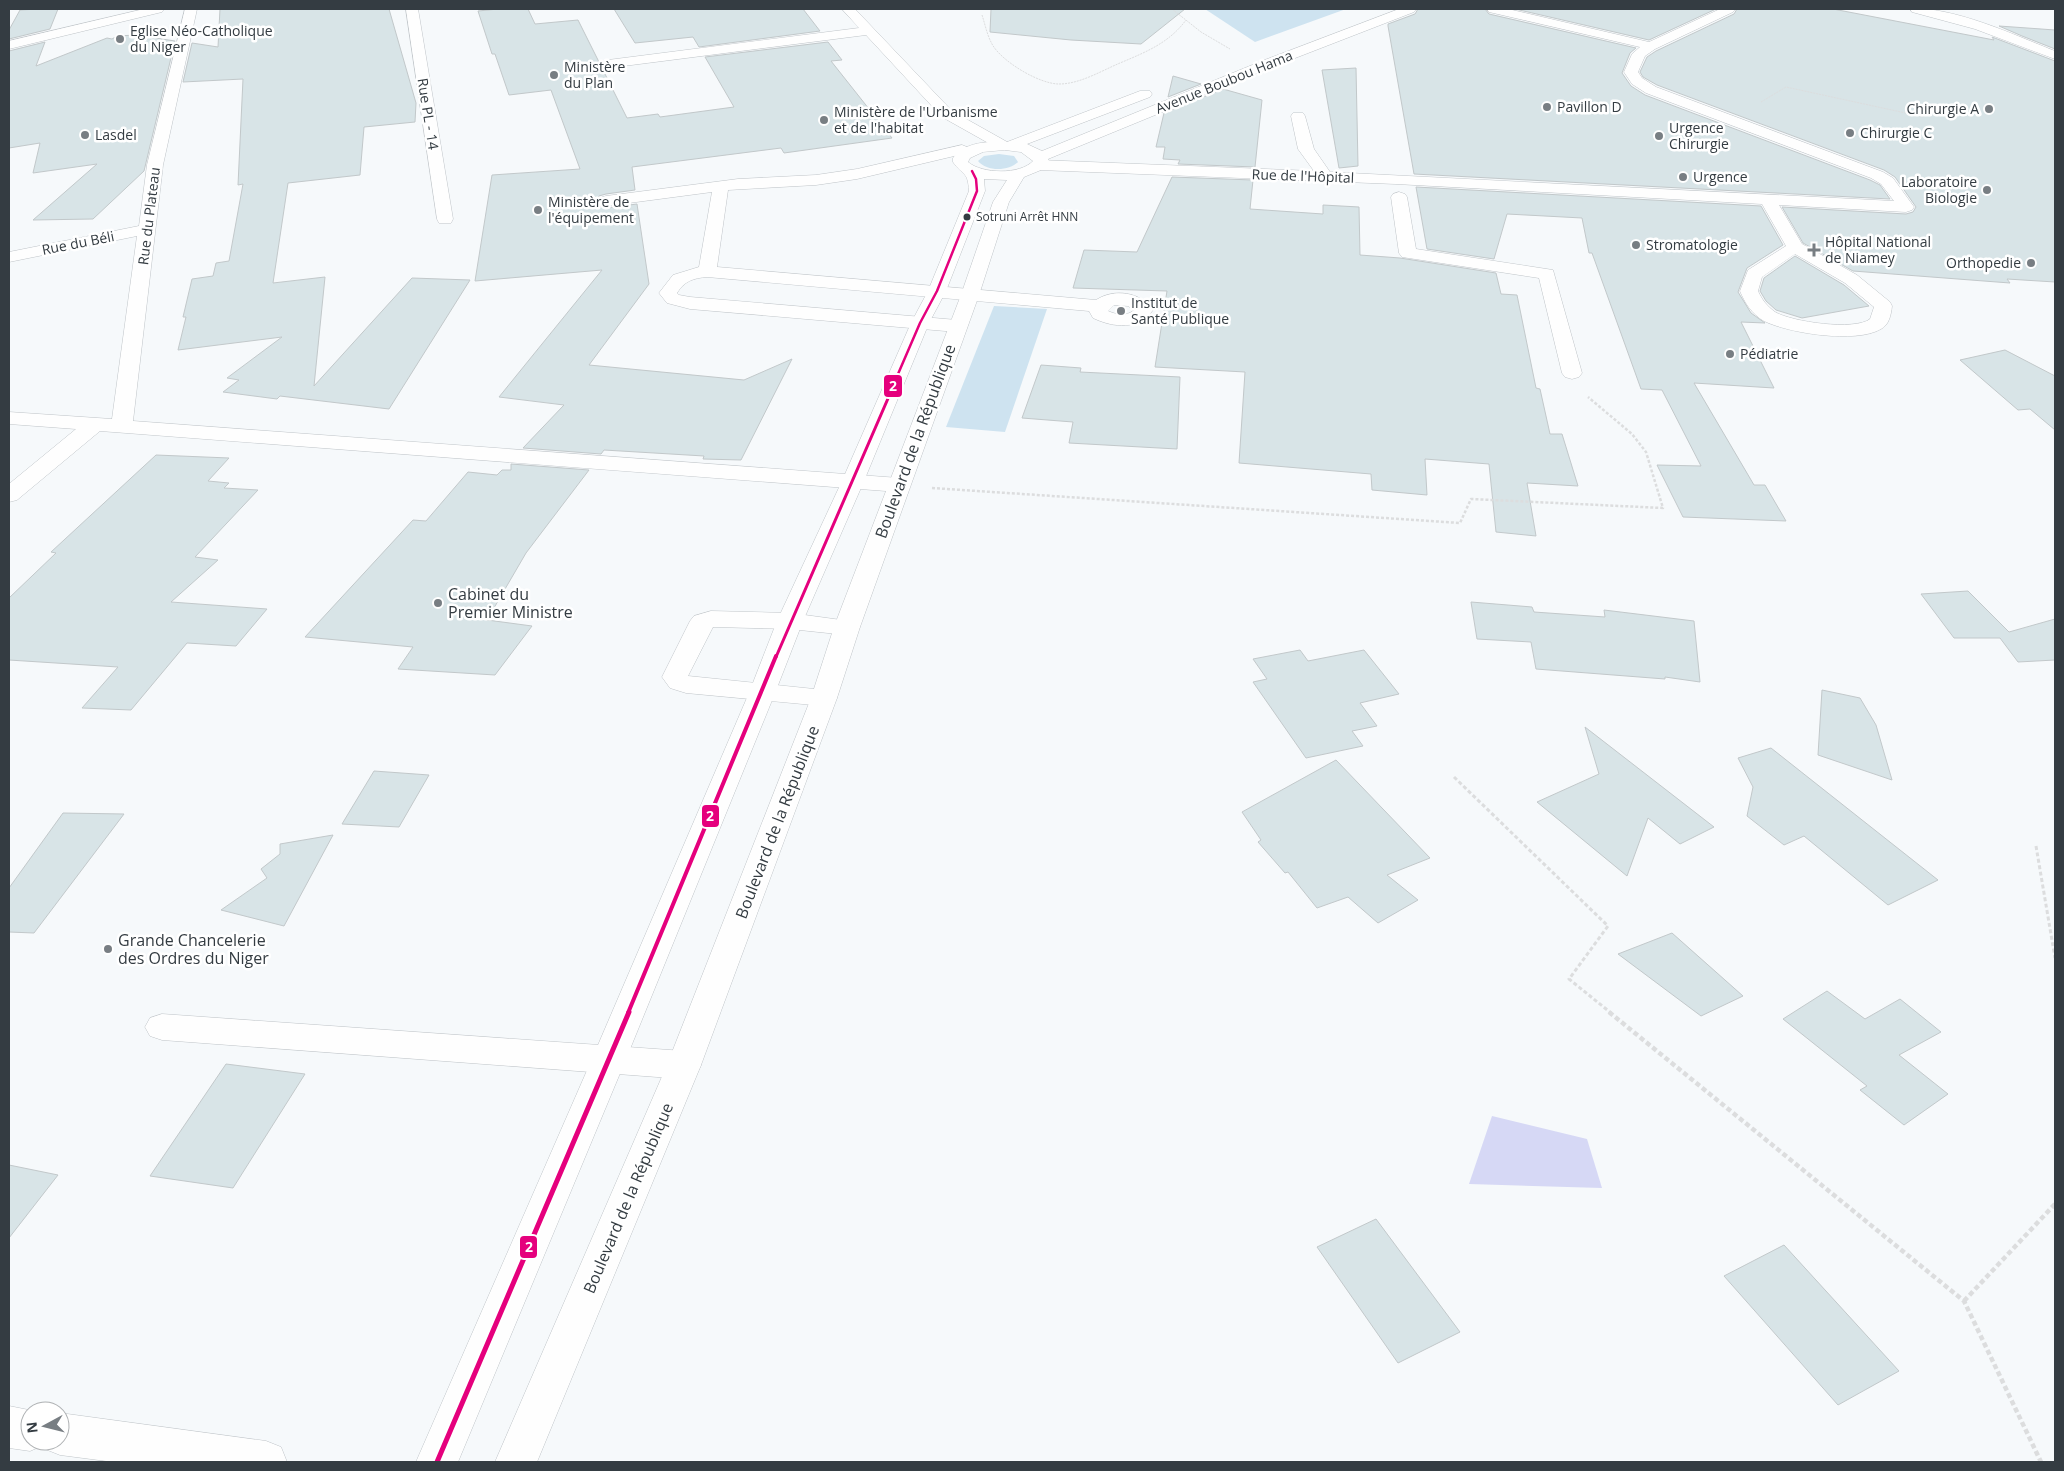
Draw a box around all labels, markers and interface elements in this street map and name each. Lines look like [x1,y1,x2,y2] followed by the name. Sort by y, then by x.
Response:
[130,21,273,56] place label: Eglise Néo-Catholique du Niger
[114,33,126,45] marker: Eglise Néo-Catholique du Niger
[1152,45,1295,118] street label: Avenue Boubou Hama
[564,57,625,92] place label: Ministère du Plan
[548,69,560,81] marker: Ministère du Plan
[413,77,444,151] street label: Rue PL - 14
[1557,97,1622,116] place label: Pavillon D
[1907,99,1979,118] place label: Chirurgie A
[1541,101,1553,113] marker: Pavillon D
[834,102,998,137] place label: Ministère de l'Urbanisme et de l'habitat
[1983,103,1995,115] marker: Chirurgie A
[818,114,830,126] marker: Ministère de l'Urbanisme et de l'habitat
[1669,118,1729,153] place label: Urgence Chirurgie
[1860,123,1933,142] place label: Chirurgie C
[95,125,137,144] place label: Lasdel
[1844,127,1856,139] marker: Chirurgie C
[79,129,91,141] marker: Lasdel
[1653,130,1665,142] marker: Urgence Chirurgie
[1251,164,1355,187] street label: Rue de l'Hôpital
[133,166,164,266] street label: Rue du Plateau
[1693,167,1748,186] place label: Urgence
[1677,171,1689,183] marker: Urgence
[1901,172,1977,207] place label: Laboratoire Biologie
[1981,184,1993,196] marker: Laboratoire Biologie
[548,192,634,227] place label: Ministère de l'équipement
[532,204,544,216] marker: Ministère de l'équipement
[976,208,1078,225] place label: Sotruni Arrêt HNN
[962,212,972,222] marker: Sotruni Arrêt HNN
[40,226,116,259] street label: Rue du Béli
[1825,232,1931,267] place label: Hôpital National de Niamey
[1646,235,1738,254] place label: Stromatologie
[1630,239,1642,251] marker: Stromatologie
[1807,243,1821,257] marker: Hôpital National de Niamey
[1946,253,2021,272] place label: Orthopedie
[2025,257,2037,269] marker: Orthopedie
[1131,293,1229,328] place label: Institut de Santé Publique
[1115,305,1127,317] marker: Institut de Santé Publique
[870,341,960,541] street label: Boulevard de la République
[1740,344,1798,363] place label: Pédiatrie
[1724,348,1736,360] marker: Pédiatrie
[883,374,903,398] line badge: 2
[889,376,897,395] text: 2
[448,583,573,623] place label: Cabinet du Premier Ministre
[432,597,444,609] marker: Cabinet du Premier Ministre
[730,722,824,922] street label: Boulevard de la République
[701,804,720,828] line badge: 2
[706,806,714,825] text: 2
[118,929,269,969] place label: Grande Chancelerie des Ordres du Niger
[102,943,114,955] marker: Grande Chancelerie des Ordres du Niger
[578,1099,678,1297] street label: Boulevard de la République
[519,1235,538,1259] line badge: 2
[525,1237,533,1256] text: 2
[20,1401,70,1451] north arrow
[21,1421,42,1434] text: N

